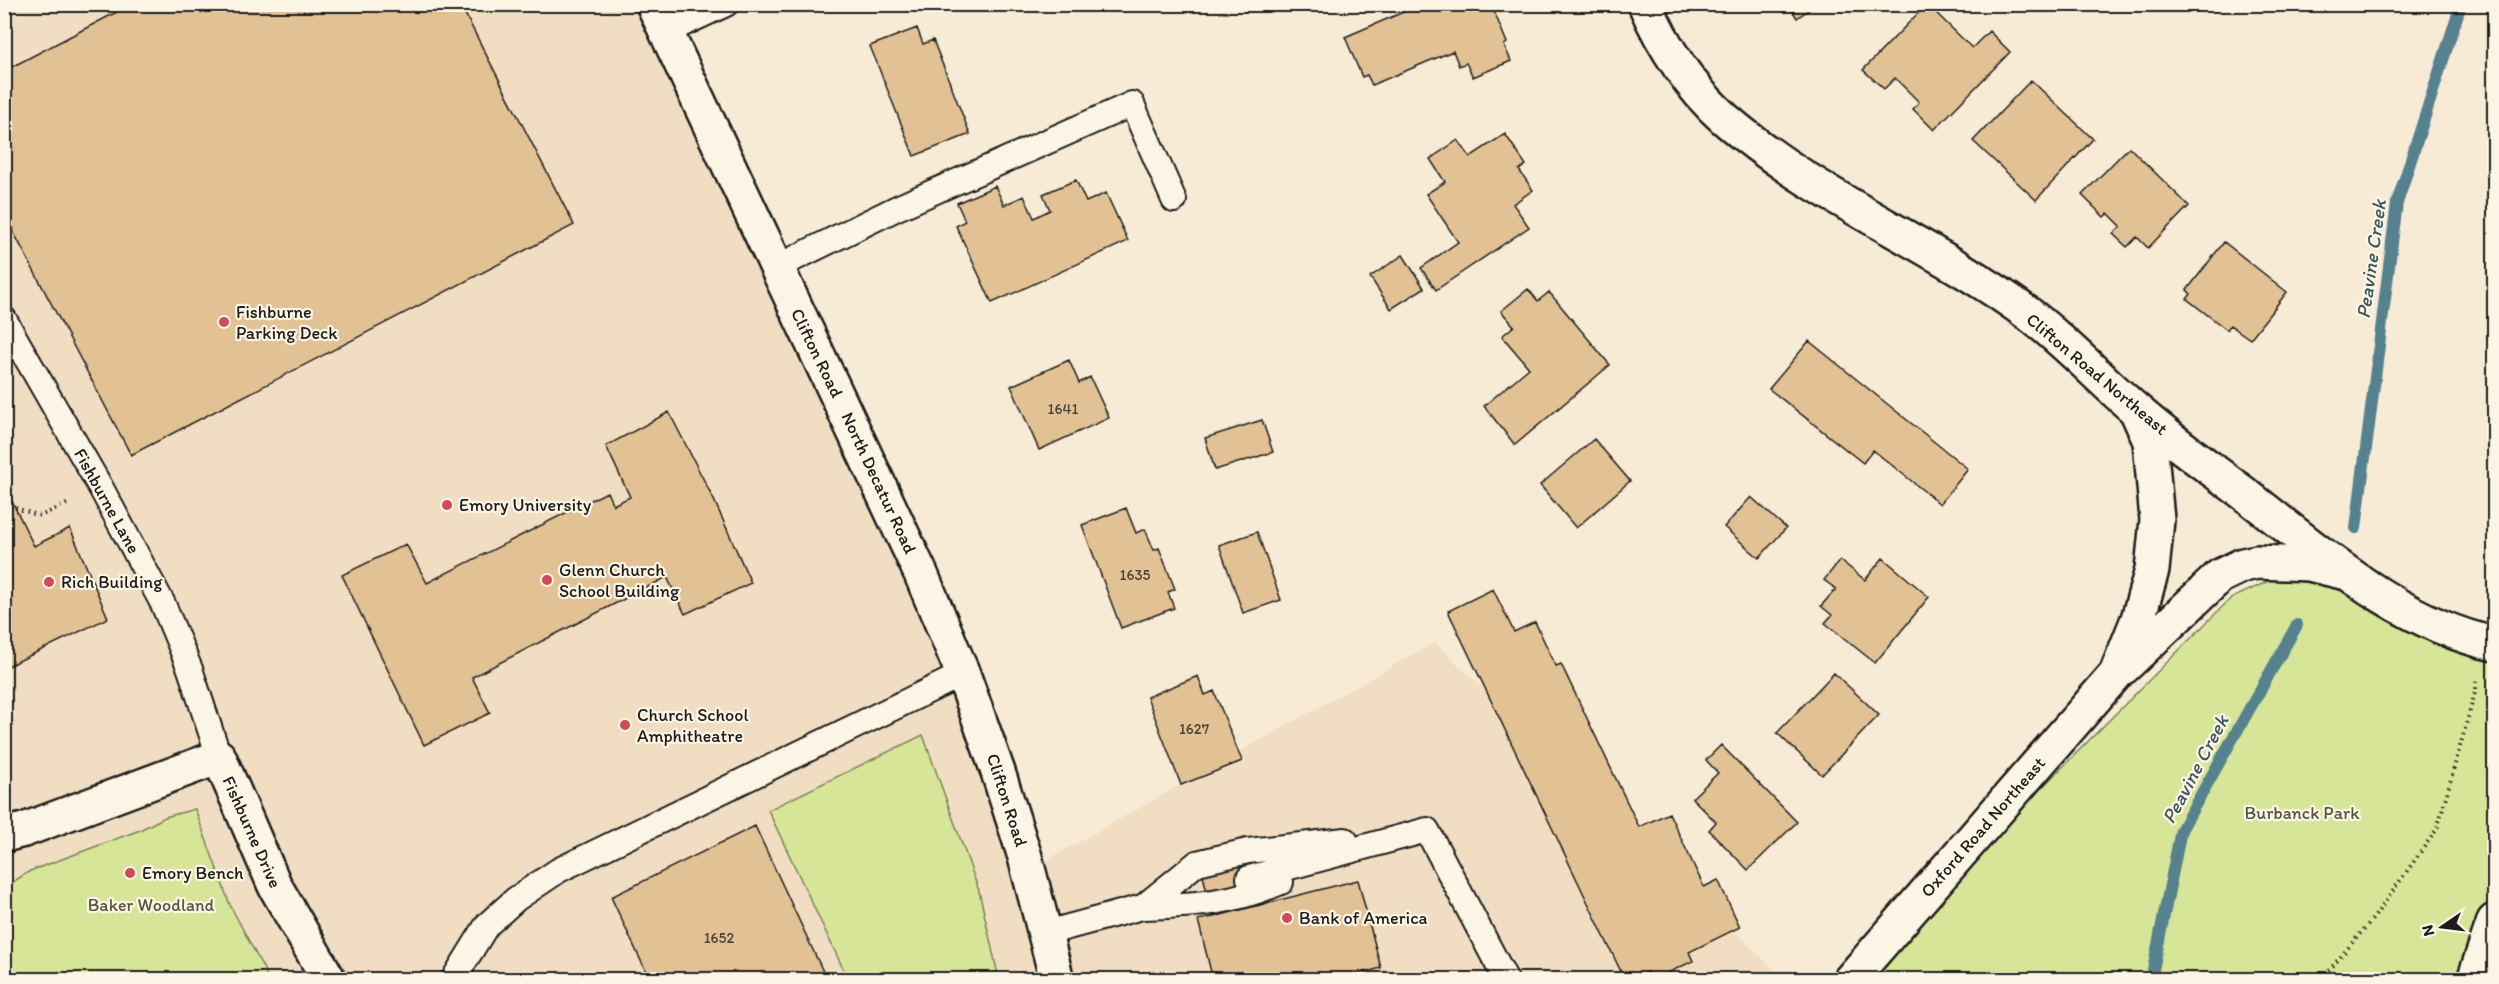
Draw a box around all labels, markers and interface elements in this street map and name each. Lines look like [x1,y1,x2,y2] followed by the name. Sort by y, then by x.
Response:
[2351,197,2391,320] water label: Peavine Creek
[236,301,338,344] place label: Fishburne Parking Deck
[786,305,848,401] street label: Clifton Road
[2022,308,2172,440] street label: Clifton Road Northeast
[217,315,231,329] marker: Fishburne Parking Deck
[1048,400,1078,418] house number: 1641
[837,409,921,557] street label: North Decatur Road
[69,445,145,557] street label: Fishburne Lane
[459,494,592,516] place label: Emory University
[440,498,454,512] marker: Emory University
[559,559,680,602] place label: Glenn Church School Building
[1120,566,1151,584] house number: 1635
[61,571,163,593] place label: Rich Building
[540,573,554,587] marker: Glenn Church School Building
[42,575,56,589] marker: Rich Building
[637,704,749,747] place label: Church School Amphitheatre
[2156,709,2234,827] water label: Peavine Creek
[618,718,632,732] marker: Church School Amphitheatre
[1179,720,1210,738] house number: 1627
[982,751,1032,849] street label: Clifton Road
[1916,752,2050,902] street label: Oxford Road Northeast
[217,773,287,891] street label: Fishburne Drive
[2245,802,2360,824] park label: Burbanck Park
[142,862,244,884] place label: Emory Bench
[123,866,137,880] marker: Emory Bench
[88,894,214,916] park label: Baker Woodland
[2412,897,2472,957] north arrow
[1299,907,1428,929] place label: Bank of America
[1280,911,1294,925] marker: Bank of America
[2417,923,2438,938] text: N
[704,929,734,947] house number: 1652

